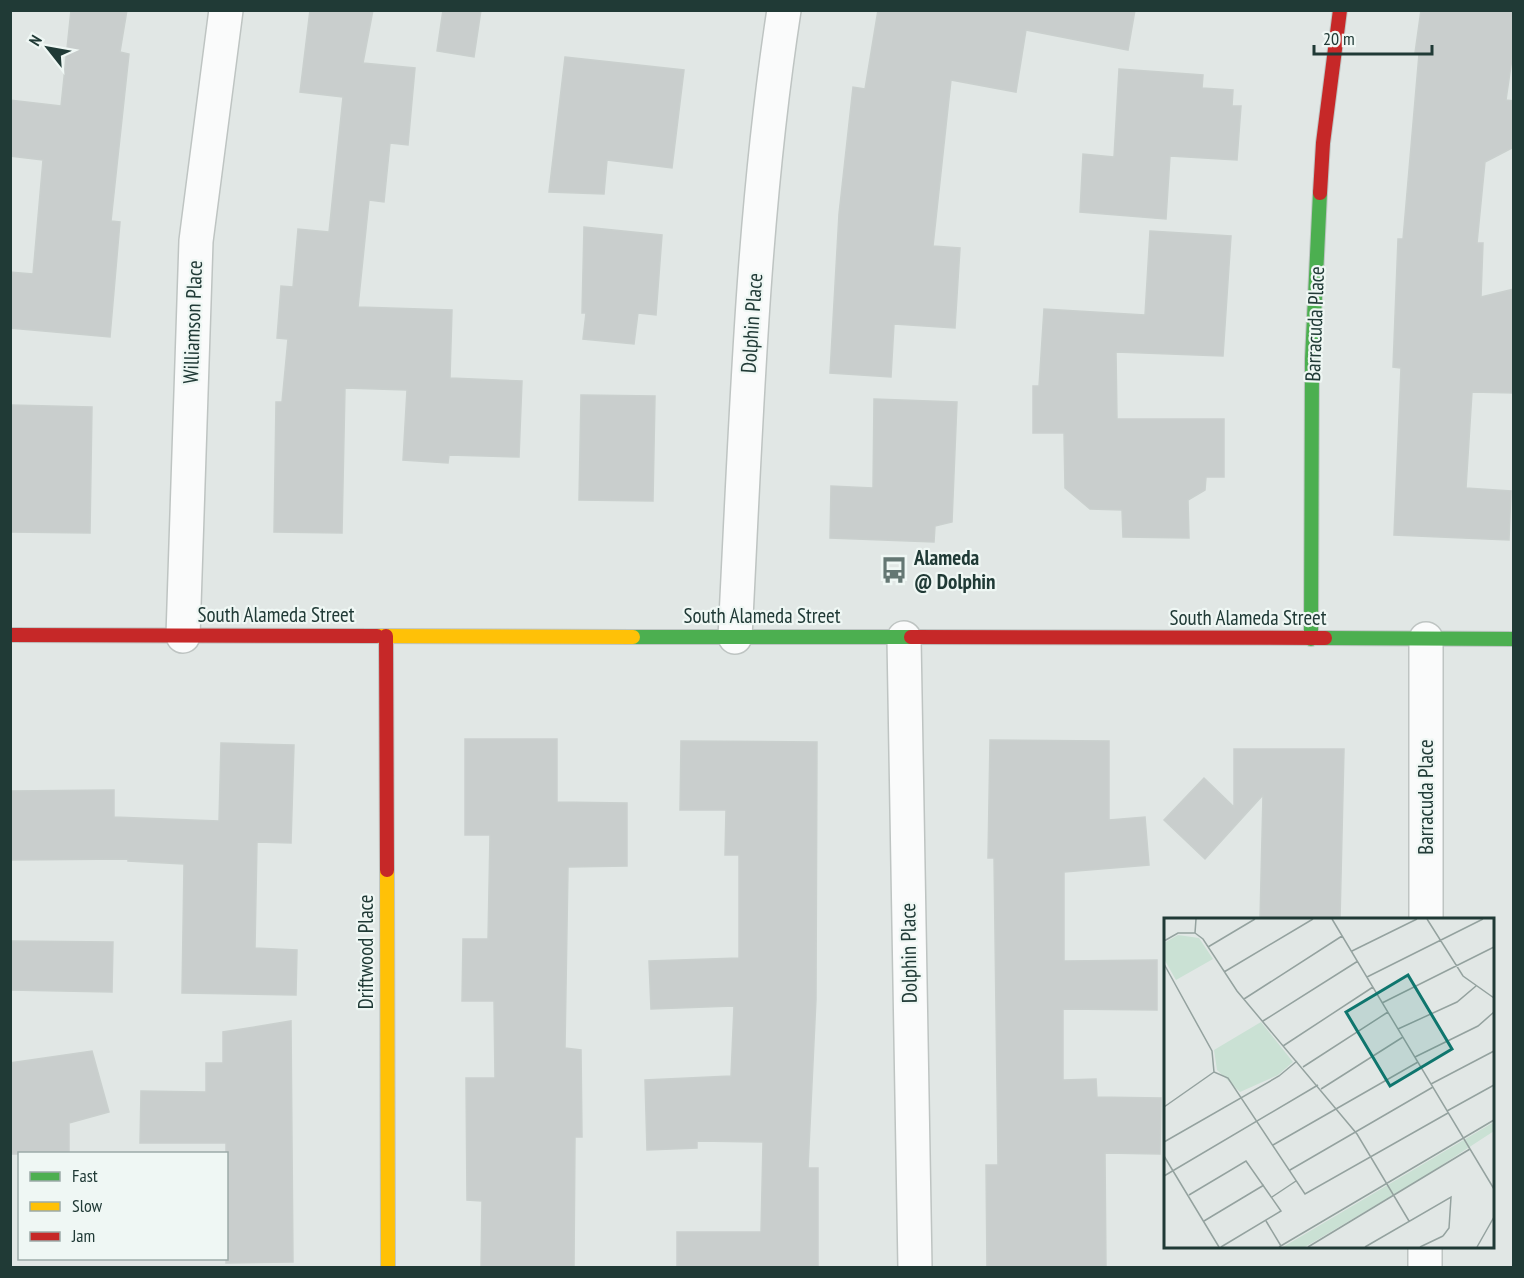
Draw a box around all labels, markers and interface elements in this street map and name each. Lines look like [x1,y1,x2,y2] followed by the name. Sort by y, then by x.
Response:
[18,18,78,78] north arrow
[1314,18,1432,56] scale bar
[1323,27,1355,50] text: 20 m
[24,31,46,49] text: N
[177,260,208,384] street label: Williamson Place
[1299,266,1330,382] street label: Barracuda Place
[735,272,768,374] street label: Dolphin Place
[913,544,995,595] place label: Alameda @ Dolphin
[879,555,909,585] bus stop icon: Alameda @ Dolphin
[197,601,355,628] street label: South Alameda Street
[683,602,841,629] street label: South Alameda Street
[1169,604,1327,631] street label: South Alameda Street
[1412,739,1439,855] street label: Barracuda Place
[352,895,379,1009] street label: Driftwood Place
[894,903,923,1003] street label: Dolphin Place
[1164,918,1494,1248] inset map
[18,1152,228,1260] legend
[72,1164,98,1187] text: Fast
[72,1194,103,1217] text: Slow
[71,1224,95,1247] text: Jam

